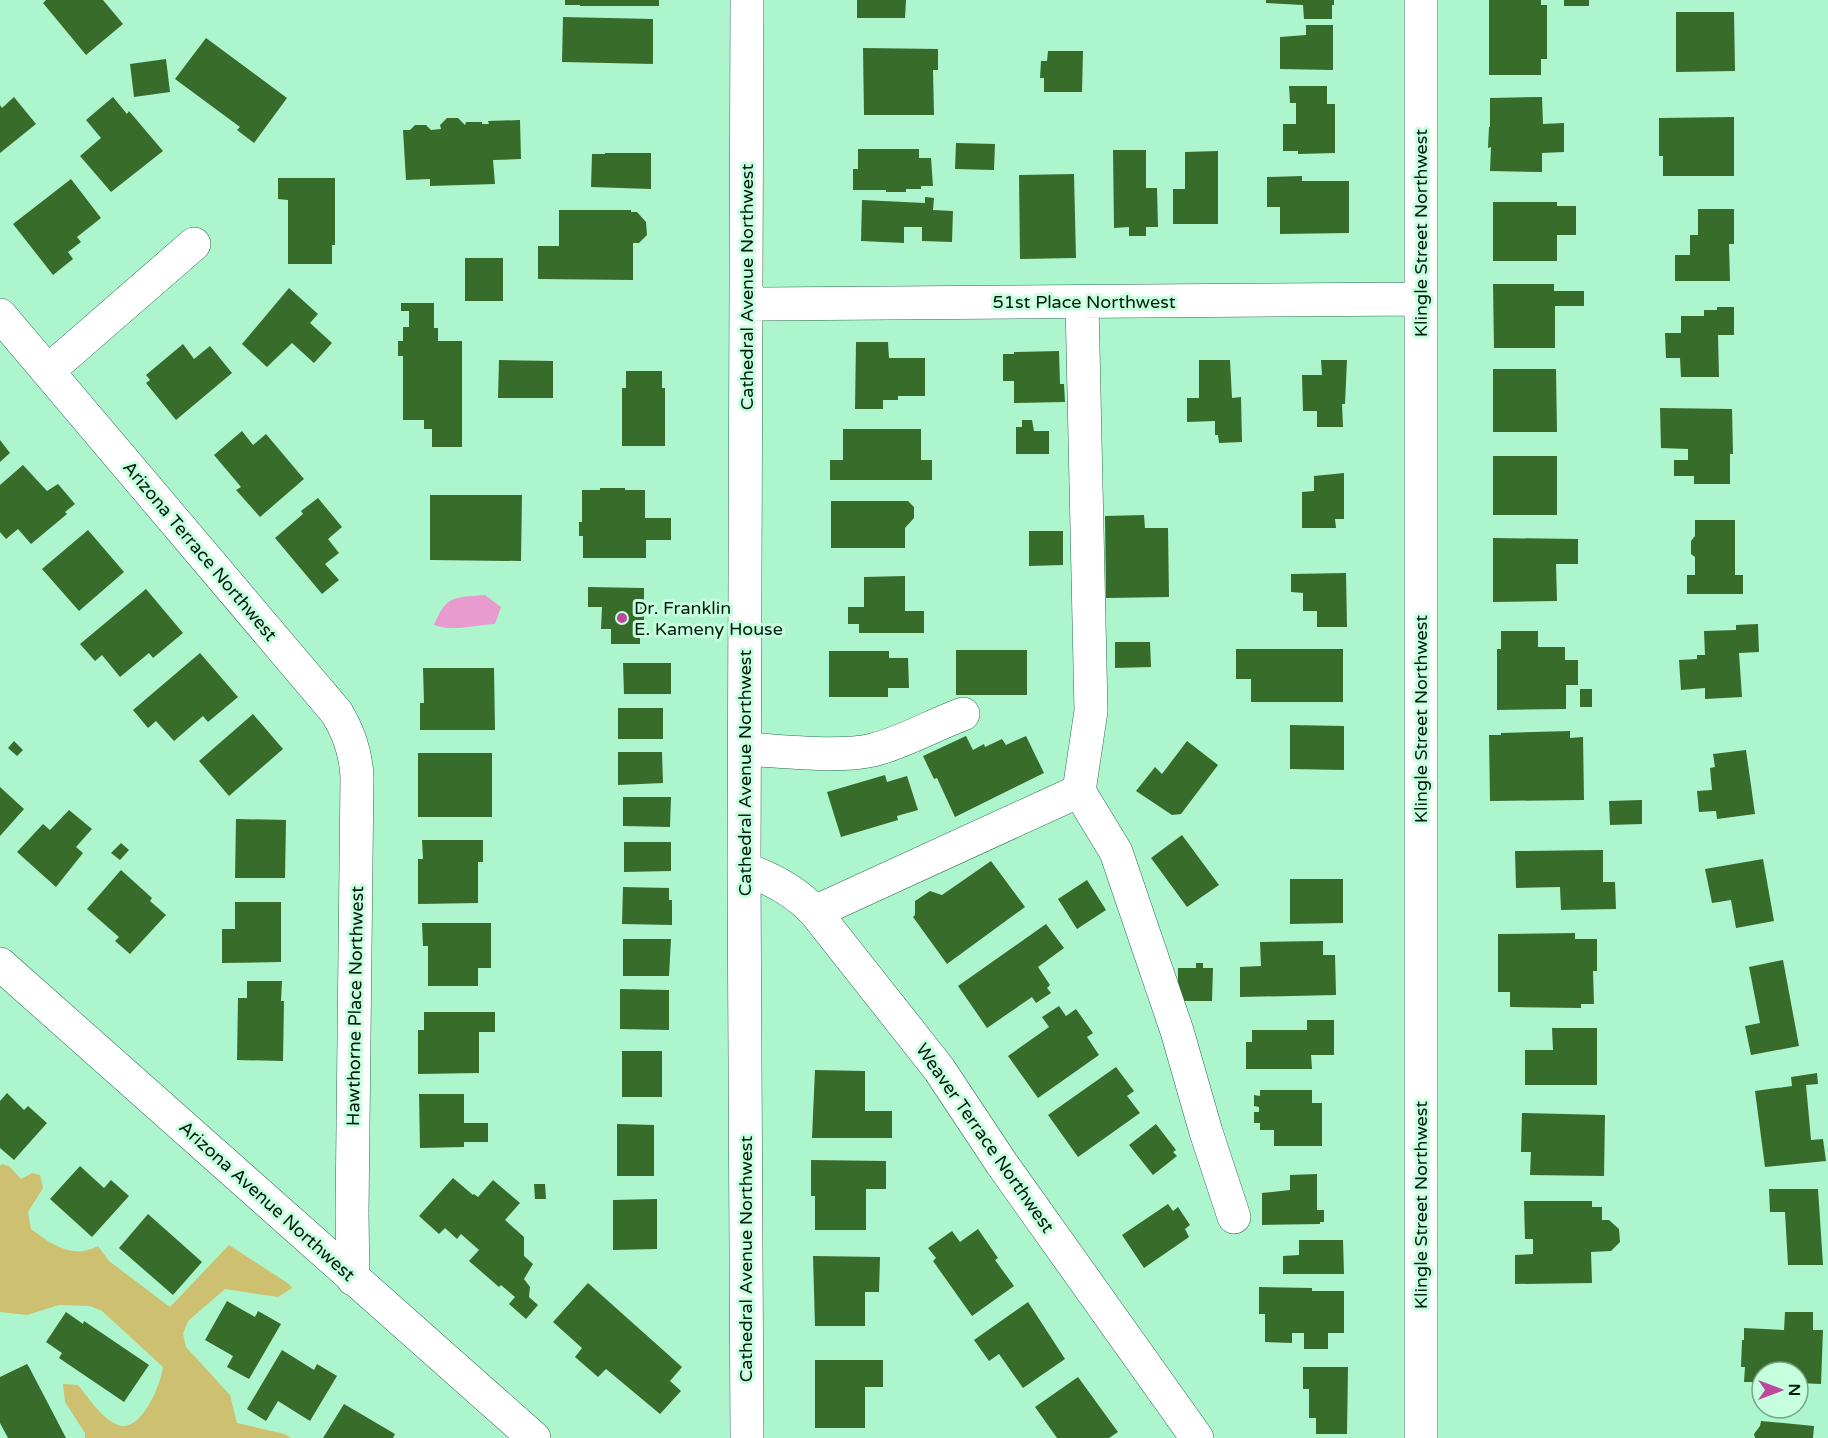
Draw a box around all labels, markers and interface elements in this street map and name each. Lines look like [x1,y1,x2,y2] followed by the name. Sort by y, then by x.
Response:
[1410,129,1432,337] street label: Klingle Street Northwest
[736,164,758,410] street label: Cathedral Avenue Northwest
[992,291,1176,313] street label: 51st Place Northwest
[118,457,282,646] street label: Arizona Terrace Northwest
[634,597,783,640] place label: Dr. Franklin E. Kameny House
[615,611,629,625] marker: Dr. Franklin E. Kameny House
[1410,615,1432,823] street label: Klingle Street Northwest
[734,650,756,896] street label: Cathedral Avenue Northwest
[342,886,368,1126] street label: Hawthorne Place Northwest
[911,1039,1059,1237] street label: Weaver Terrace Northwest
[1410,1101,1432,1309] street label: Klingle Street Northwest
[175,1116,360,1286] street label: Arizona Avenue Northwest
[735,1136,757,1382] street label: Cathedral Avenue Northwest
[1750,1360,1810,1420] north arrow
[1784,1384,1804,1396] text: N

